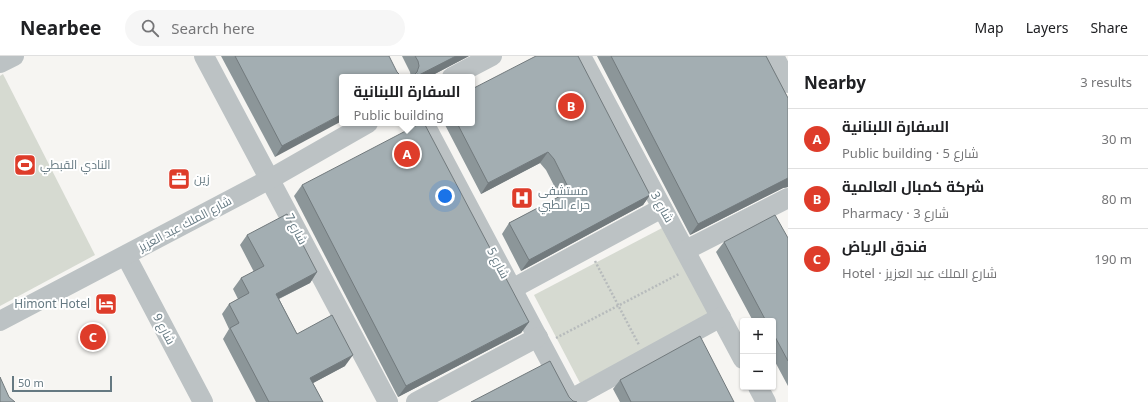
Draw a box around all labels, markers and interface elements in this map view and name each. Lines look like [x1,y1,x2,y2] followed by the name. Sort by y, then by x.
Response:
[125,10,405,46] search box
[20,15,101,41] text: Nearbee
[139,17,161,39] icon: search
[171,18,255,38] text: Search here
[975,18,1004,37] text: Map
[1026,18,1068,37] text: Layers
[1090,18,1128,37] text: Share
[804,71,866,94] text: Nearby
[1080,73,1132,91] text: 3 results
[339,74,475,126] popup
[353,81,461,101] text: السفارة اللبنانية
[558,91,584,121] pin: B
[353,106,444,124] text: Public building
[842,116,949,136] text: السفارة اللبنانية
[813,130,822,148] text: A
[1102,130,1132,148] text: 30 m
[394,139,420,169] pin: A
[842,144,979,162] text: Public building · شارع 5
[12,152,38,178] sports icon: النادي القبطي
[40,156,111,175] place label: النادي القبطي
[166,166,192,192] office icon: زين
[194,170,210,187] place label: زين
[842,176,984,196] text: شركة كمبال العالمية
[538,182,590,215] place label: مستشفى حراء الطبي
[509,185,535,211] hospital icon: مستشفى حراء الطبي
[435,186,455,206] your location
[647,188,678,225] street label: شارع 3
[813,190,821,208] text: B
[1102,190,1132,208] text: 80 m
[134,192,234,256] street label: شارع الملك عبد العزيز
[842,204,949,222] text: Pharmacy · شارع 3
[281,210,312,247] street label: شارع 7
[842,236,927,256] text: فندق الرياض
[483,244,514,281] street label: شارع 5
[813,250,821,268] text: C
[1094,250,1132,268] text: 190 m
[842,264,997,282] text: Hotel · شارع الملك عبد العزيز
[93,291,119,317] hotel icon: Himont Hotel
[14,295,90,312] place label: Himont Hotel
[149,310,180,347] street label: شارع 9
[740,318,776,390] map controls
[740,318,776,354] button: +
[80,322,106,352] pin: C
[740,354,776,390] button: −
[12,374,112,393] scale bar
[18,375,44,390] text: 50 m

